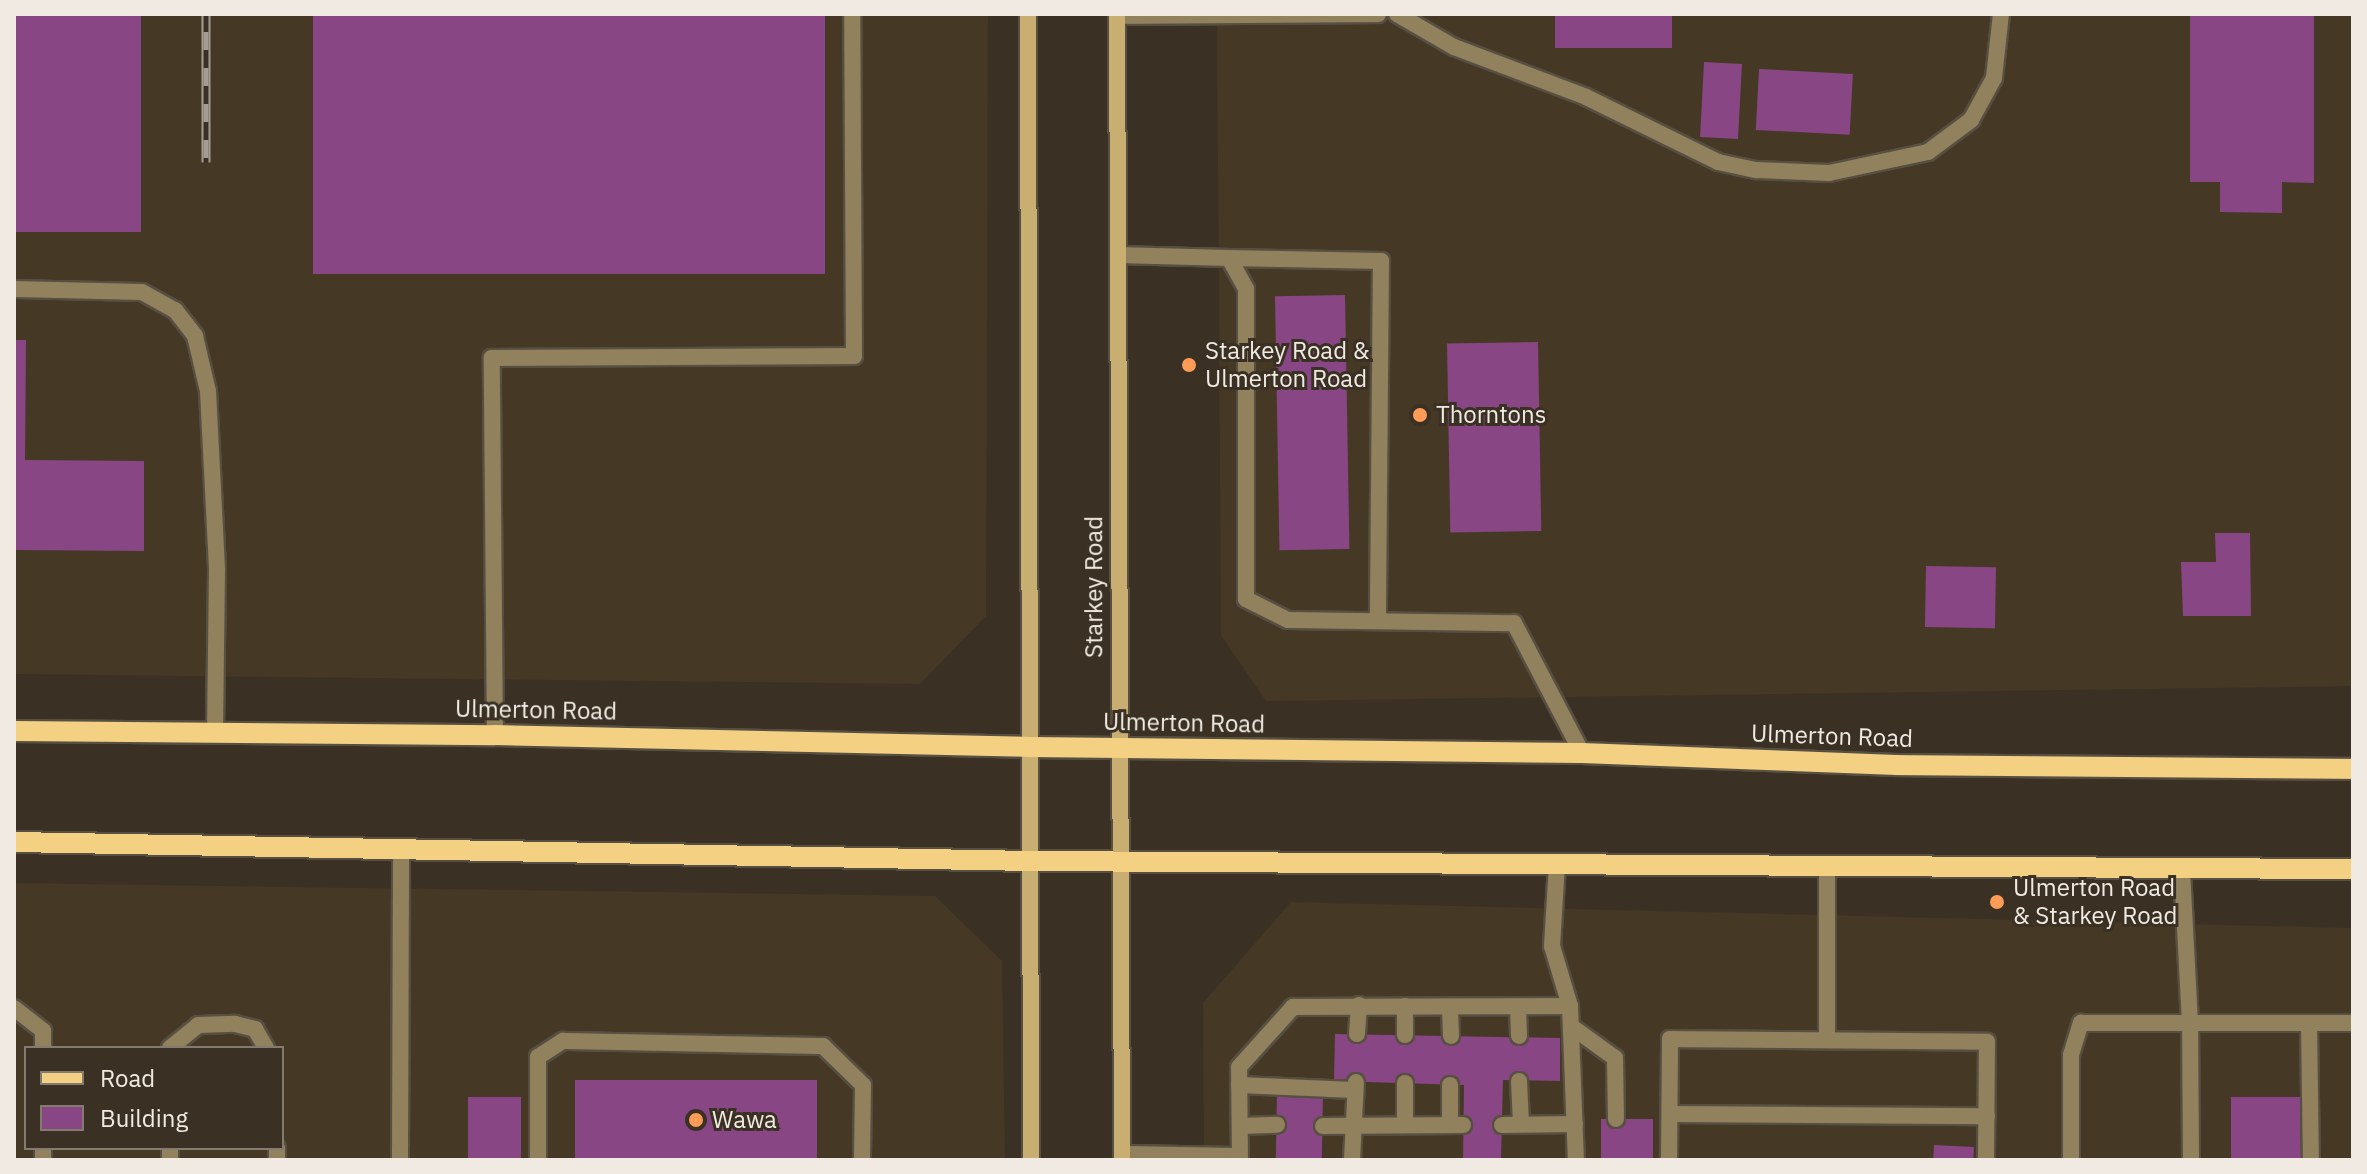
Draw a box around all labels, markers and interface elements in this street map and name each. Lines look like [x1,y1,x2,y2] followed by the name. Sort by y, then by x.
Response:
[1205,337,1369,393] place label: Starkey Road & Ulmerton Road
[1180,356,1198,374] marker: Starkey Road & Ulmerton Road
[1436,401,1546,429] place label: Thorntons
[1411,406,1429,424] marker: Thorntons
[1080,516,1108,658] street label: Starkey Road
[455,694,617,726] street label: Ulmerton Road
[1103,707,1265,739] street label: Ulmerton Road
[1751,719,1913,753] street label: Ulmerton Road
[2013,874,2177,930] place label: Ulmerton Road & Starkey Road
[1988,893,2006,911] marker: Ulmerton Road & Starkey Road
[24,1046,284,1150] legend
[100,1062,155,1094] text: Road
[100,1102,188,1134] text: Building
[712,1106,777,1134] place label: Wawa
[687,1111,705,1129] marker: Wawa

